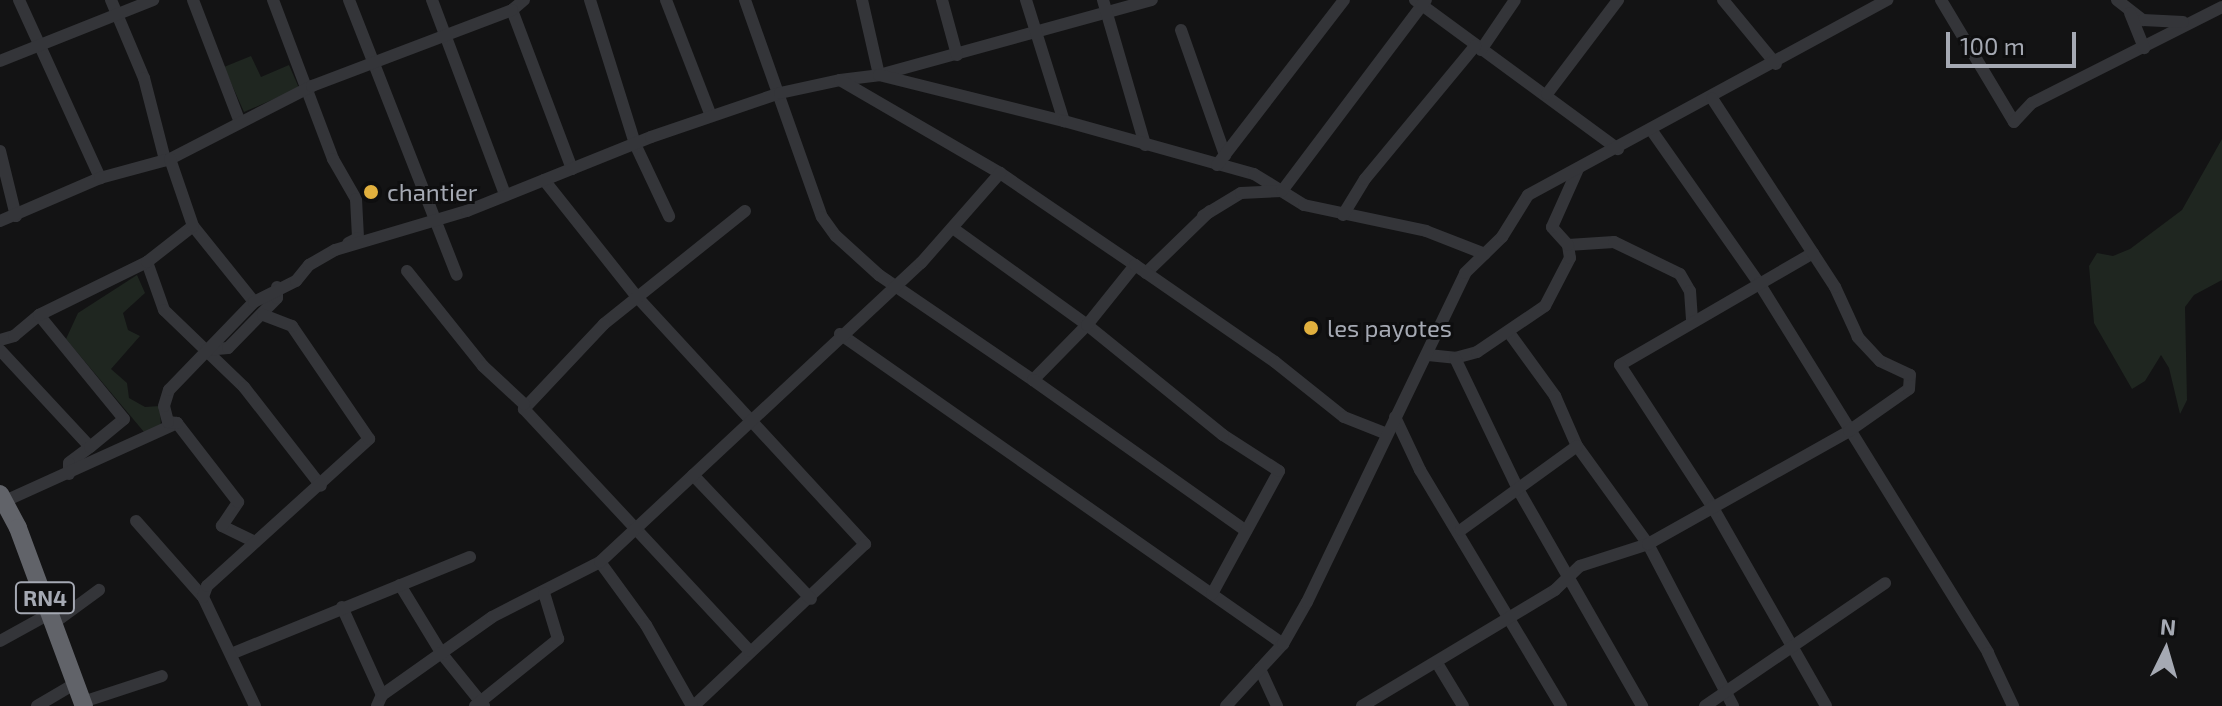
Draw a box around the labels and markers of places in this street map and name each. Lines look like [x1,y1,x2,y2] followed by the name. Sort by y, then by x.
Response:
[387,178,477,206] place label: chantier
[362,183,380,201] marker: chantier
[1327,314,1452,342] place label: les payotes
[1302,319,1320,337] marker: les payotes

